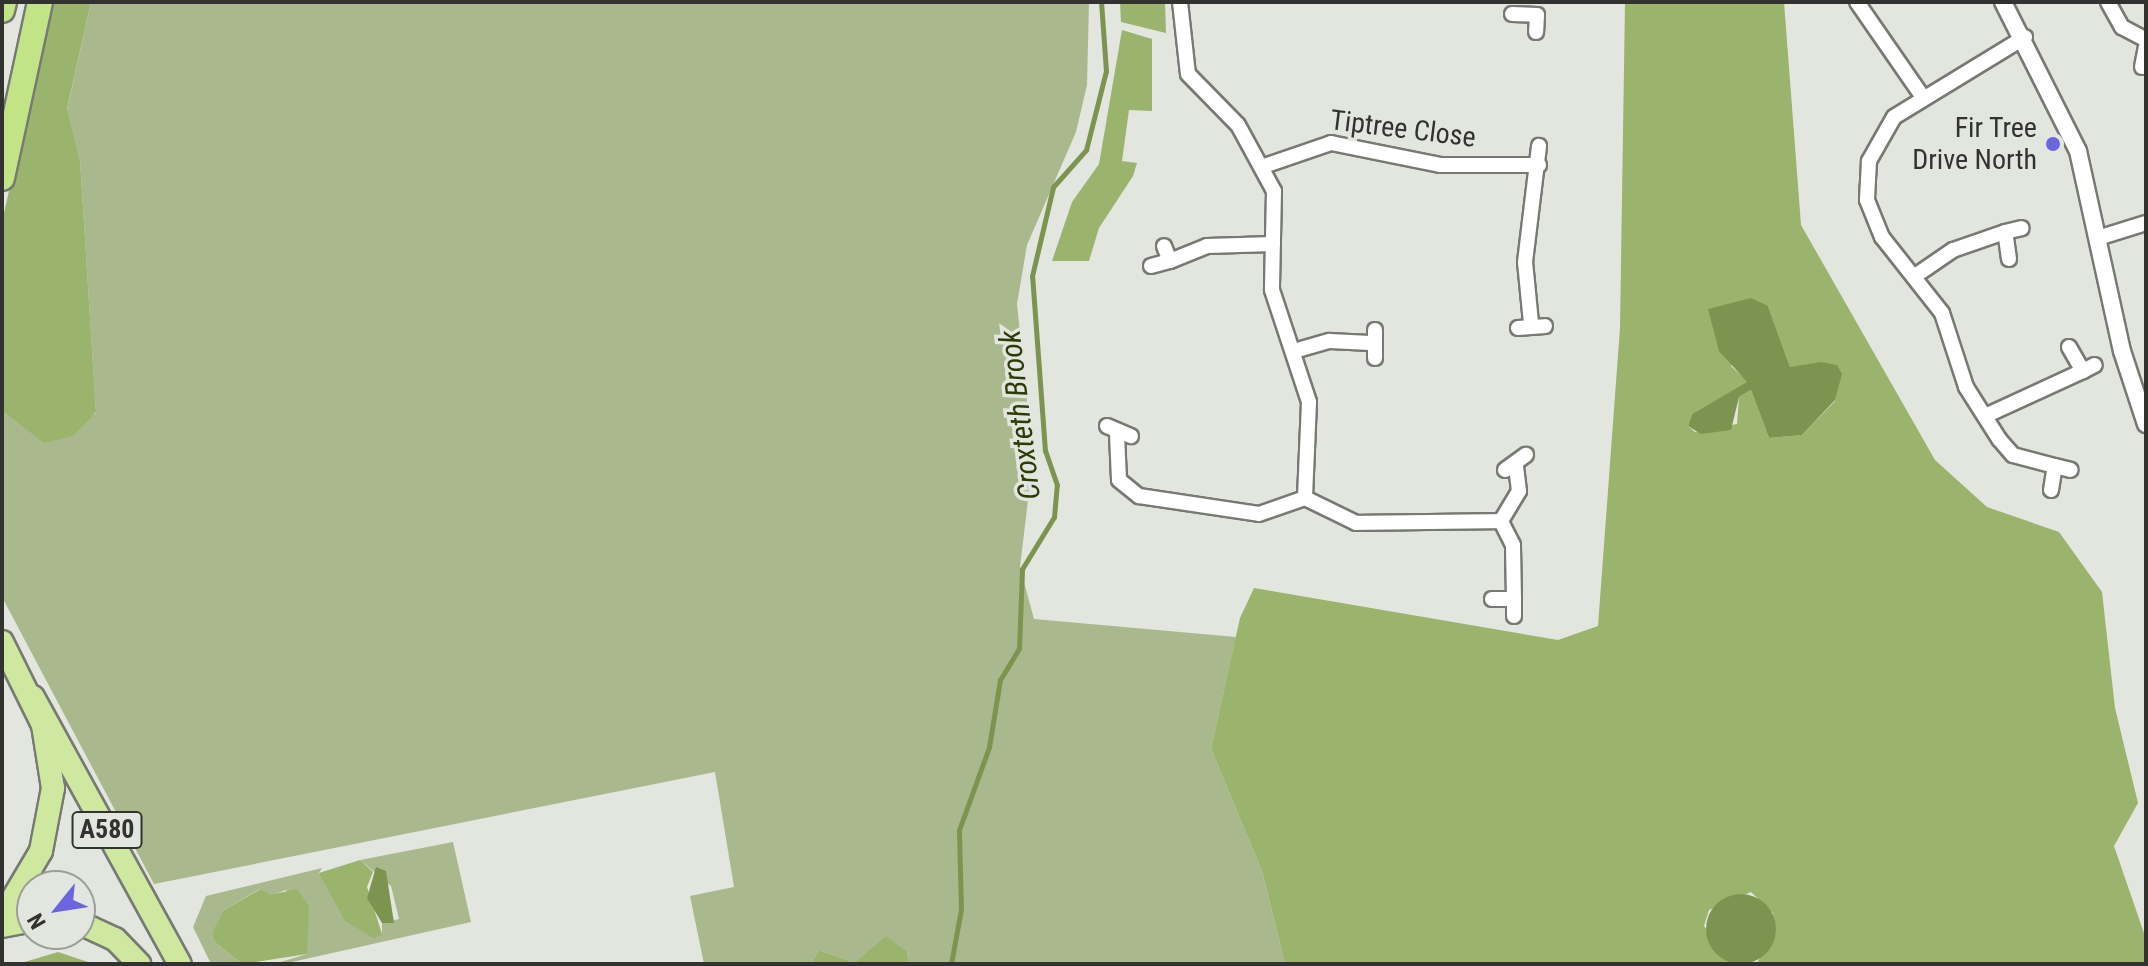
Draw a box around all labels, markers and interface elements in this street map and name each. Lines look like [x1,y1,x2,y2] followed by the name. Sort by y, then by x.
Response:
[1328,103,1478,155] street label: Tiptree Close
[1912,111,2037,177] place label: Fir Tree Drive North
[2044,135,2062,153] marker: Fir Tree Drive North
[992,328,1048,502] water label: Croxteth Brook
[71,808,143,852] road number: A580
[16,870,96,950] north arrow
[22,909,51,933] text: N

